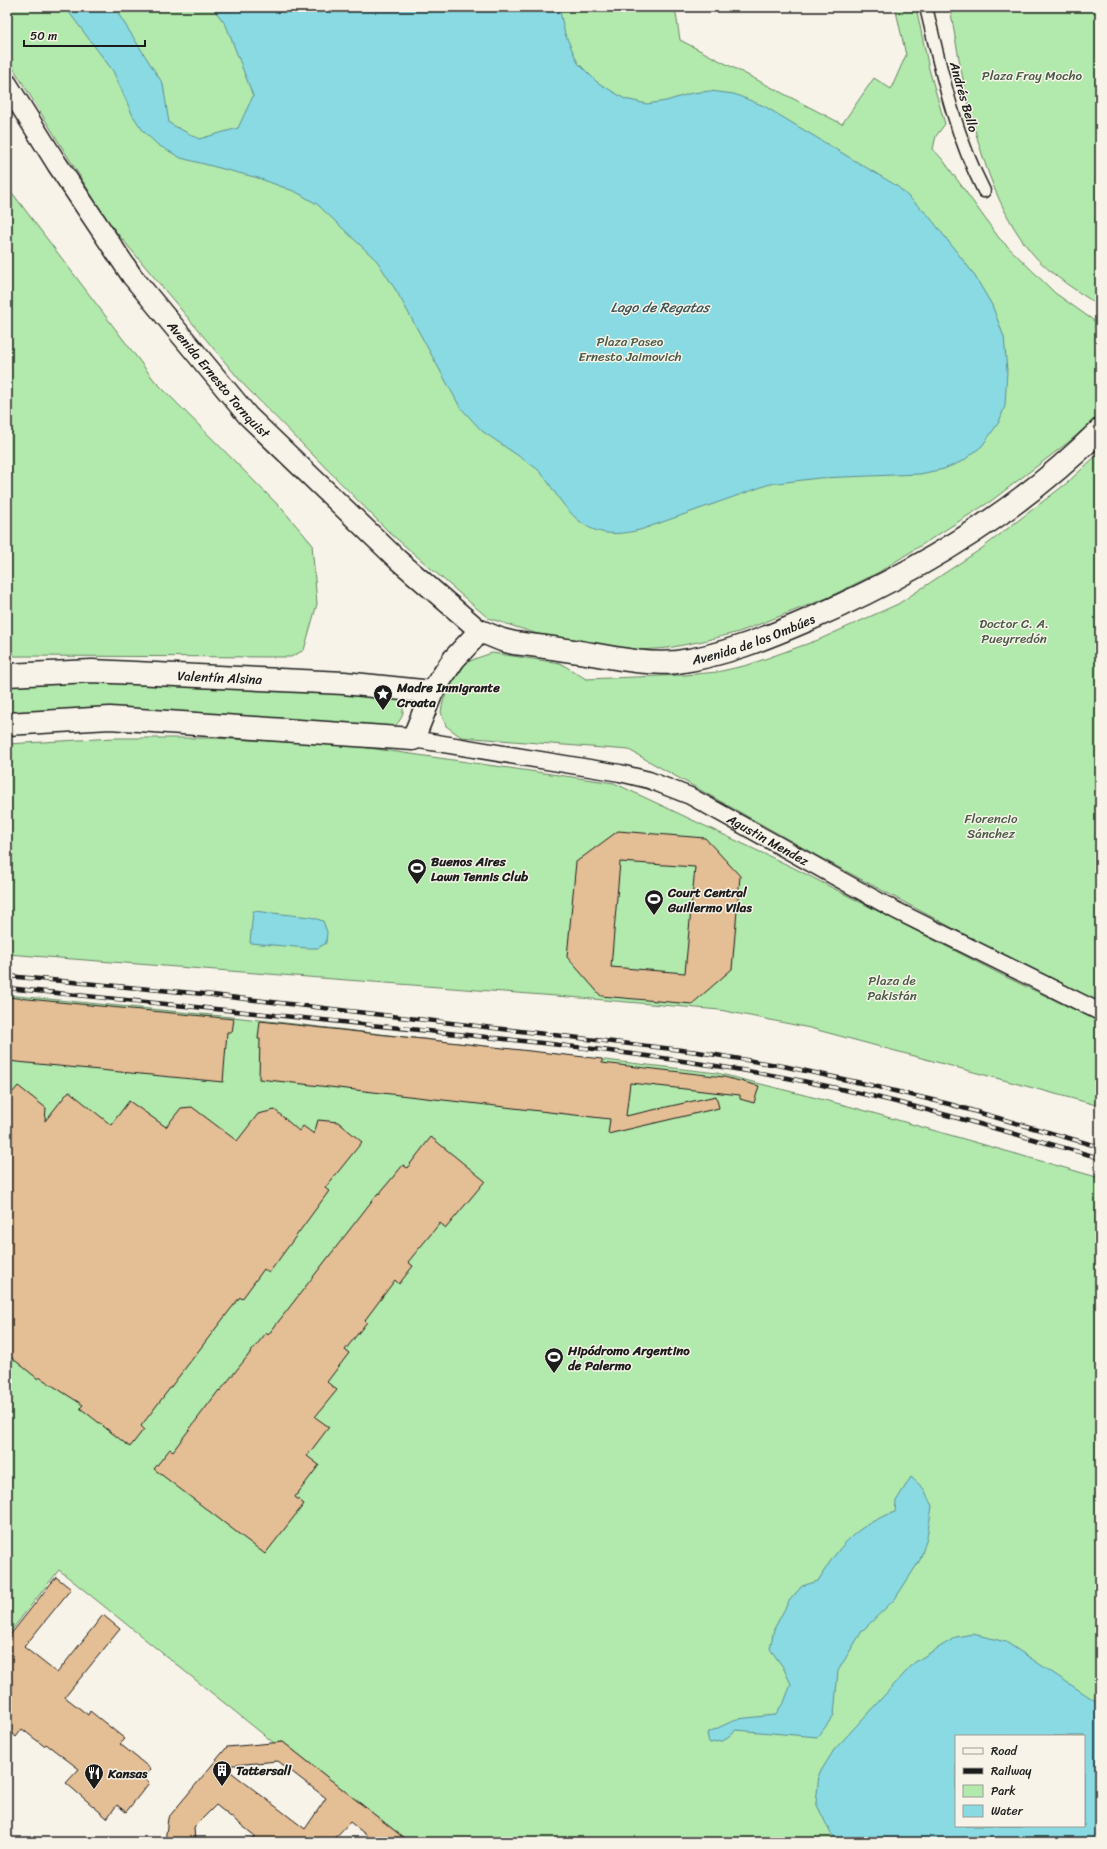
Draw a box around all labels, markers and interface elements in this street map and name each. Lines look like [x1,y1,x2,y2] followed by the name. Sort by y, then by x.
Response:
[24,22,145,48] scale bar
[30,25,57,47] text: 50 m
[943,58,985,135] street label: Andrés Bello
[982,64,1083,87] park label: Plaza Fray Mocho
[611,295,711,320] water label: Lago de Regatas
[161,314,276,444] street label: Avenida Ernesto Tornquist
[579,330,682,368] park label: Plaza Paseo Ernesto Jaimovich
[689,607,819,671] street label: Avenida de los Ombúes
[979,612,1049,650] park label: Doctor C. A. Pueyrredón
[177,664,263,691] street label: Valentín Alsina
[396,676,500,714] place label: Madre Inmigrante Croata
[372,683,394,711] place icon: Madre Inmigrante Croata
[722,807,814,872] street label: Agustin Mendez
[964,807,1018,845] park label: Florencio Sánchez
[431,850,529,888] place label: Buenos Aires Lawn Tennis Club
[406,857,428,885] sports icon: Buenos Aires Lawn Tennis Club
[667,881,752,919] place label: Court Central Guillermo Vilas
[643,888,665,916] sports icon: Court Central Guillermo Vilas
[867,969,917,1007] park label: Plaza de Pakistán
[567,1339,690,1377] place label: Hipódromo Argentino de Palermo
[543,1346,565,1374] sports icon: Hipódromo Argentino de Palermo
[955,1735,1085,1827] legend
[991,1740,1018,1762] text: Road
[211,1759,233,1787] building icon: Tattersall
[236,1759,293,1782] place label: Tattersall
[991,1760,1032,1782] text: Railway
[83,1762,105,1790] restaurant icon: Kansas
[107,1762,148,1785] place label: Kansas
[991,1780,1016,1802] text: Park
[991,1800,1024,1822] text: Water

